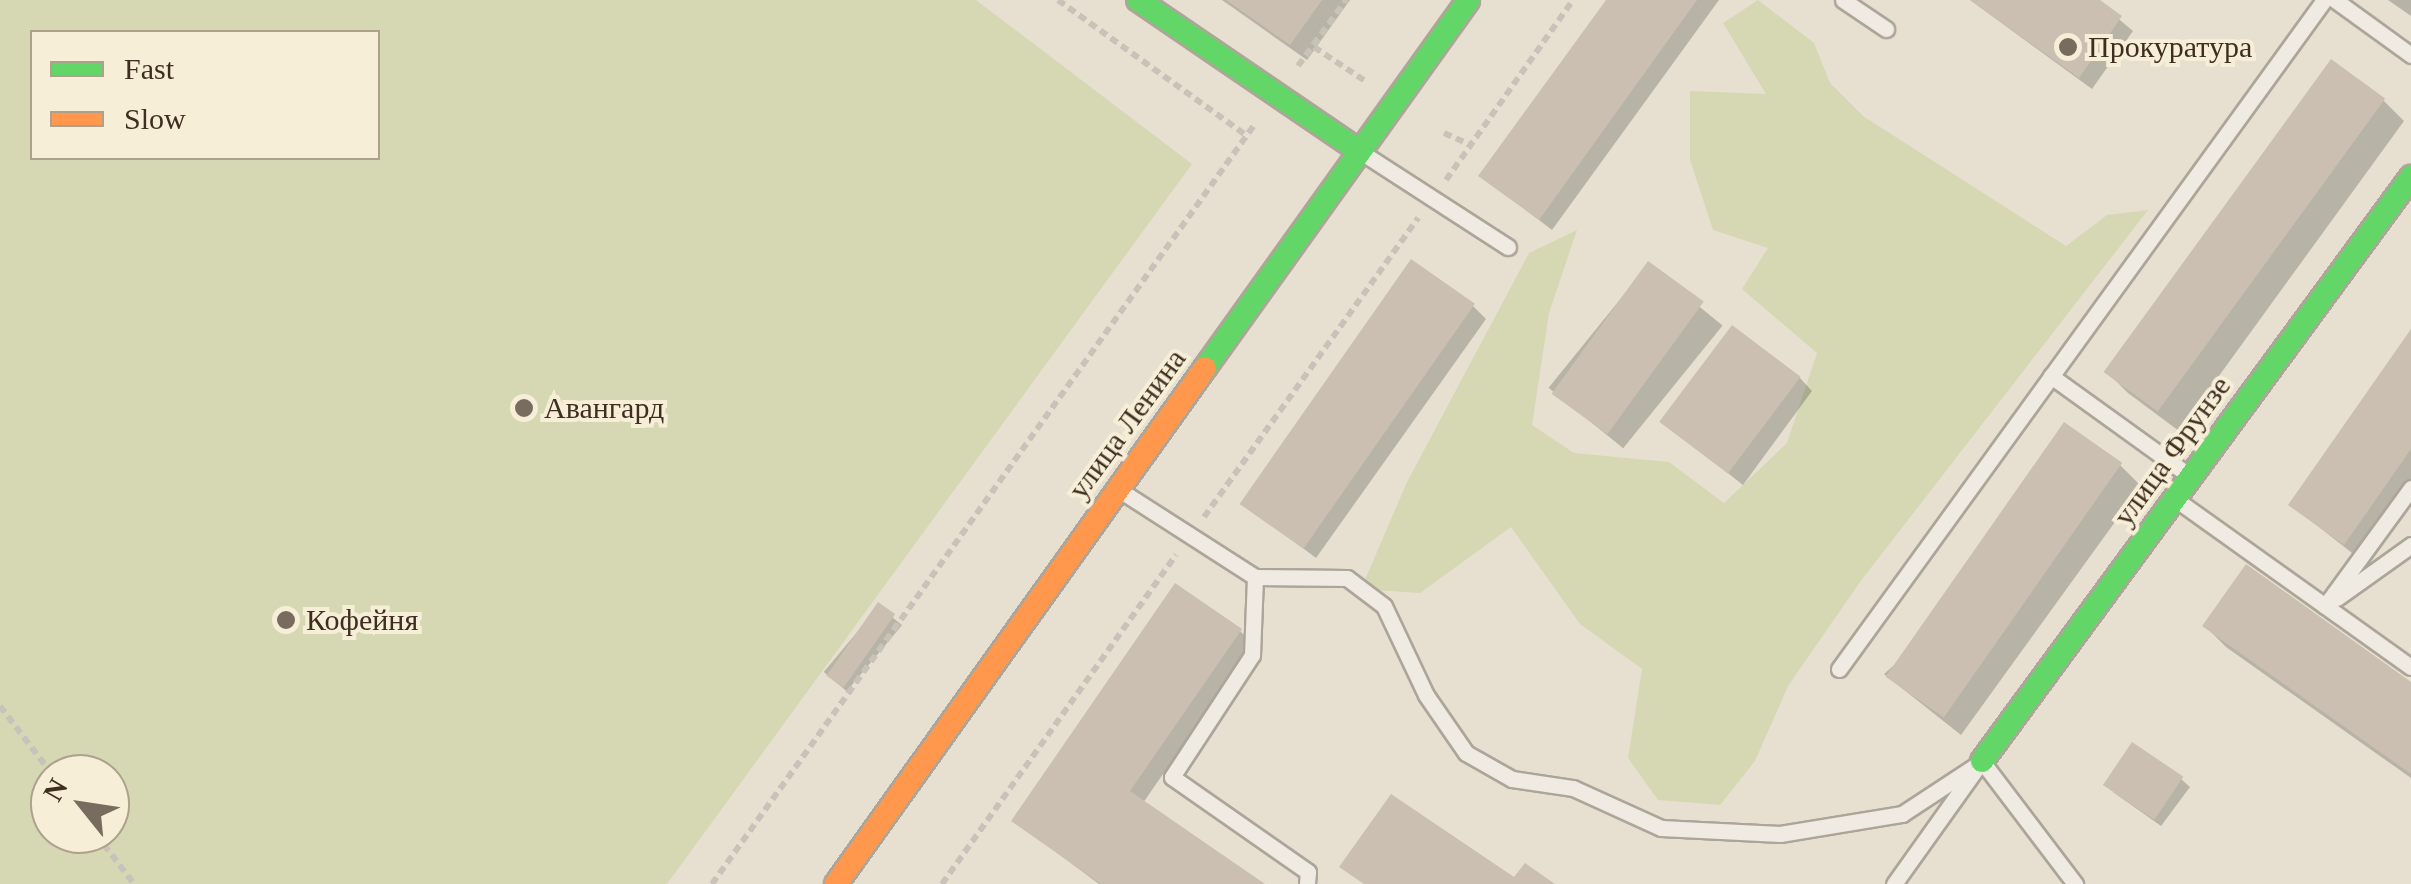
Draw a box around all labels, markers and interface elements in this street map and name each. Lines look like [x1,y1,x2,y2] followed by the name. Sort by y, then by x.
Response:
[2088,29,2252,65] place label: Прокуратура
[30,30,380,160] legend
[2057,36,2079,58] marker: Прокуратура
[124,52,174,85] text: Fast
[124,102,186,135] text: Slow
[1061,342,1193,506] street label: улица Ленина
[2106,369,2238,533] street label: улица Фрунзе
[544,390,664,426] place label: Авангард
[513,397,535,419] marker: Авангард
[306,602,418,638] place label: Кофейня
[275,609,297,631] marker: Кофейня
[30,754,130,854] north arrow
[37,773,74,806] text: N

